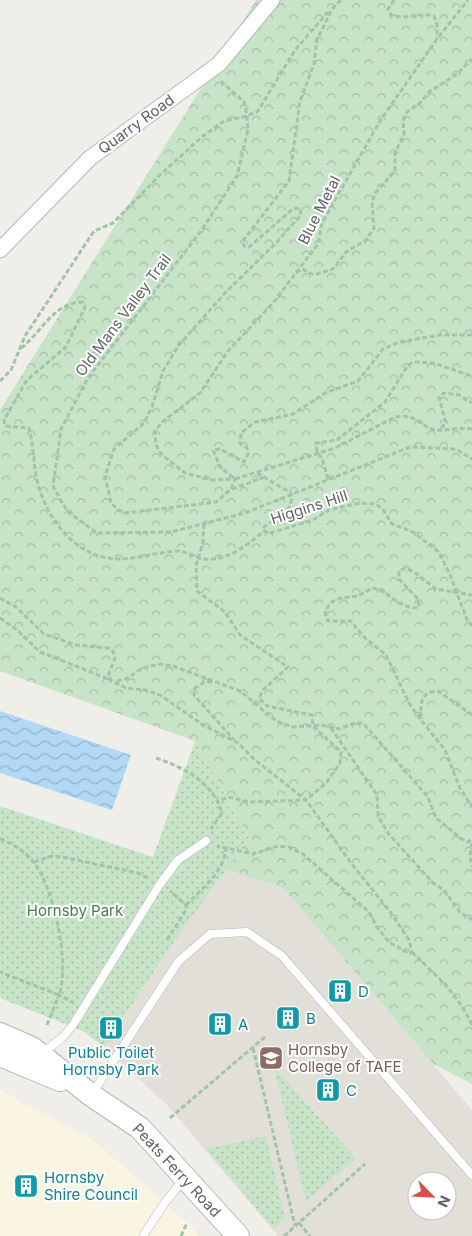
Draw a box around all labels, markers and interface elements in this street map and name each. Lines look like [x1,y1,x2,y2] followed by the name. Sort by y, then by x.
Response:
[94,90,178,158] street label: Quarry Road
[294,172,344,248] street label: Blue Metal
[71,250,175,380] street label: Old Mans Valley Trail
[268,486,350,528] street label: Higgins Hill
[27,901,124,920] park label: Hornsby Park
[327,978,353,1004] building icon: D
[358,982,369,1001] place label: D
[275,1005,301,1031] building icon: B
[306,1009,316,1028] place label: B
[207,1011,233,1037] building icon: A
[98,1015,124,1041] building icon: Public Toilet Hornsby Park
[238,1015,248,1034] place label: A
[288,1040,402,1076] place label: Hornsby College of TAFE
[63,1043,160,1079] place label: Public Toilet Hornsby Park
[258,1045,284,1071] school or university icon: Hornsby College of TAFE
[315,1077,341,1103] building icon: C
[346,1081,357,1100] place label: C
[129,1119,225,1221] street label: Peats Ferry Road
[44,1168,138,1204] place label: Hornsby Shire Council
[407,1171,457,1221] north arrow
[13,1173,39,1199] building icon: Hornsby Shire Council
[434,1193,454,1210] text: N

